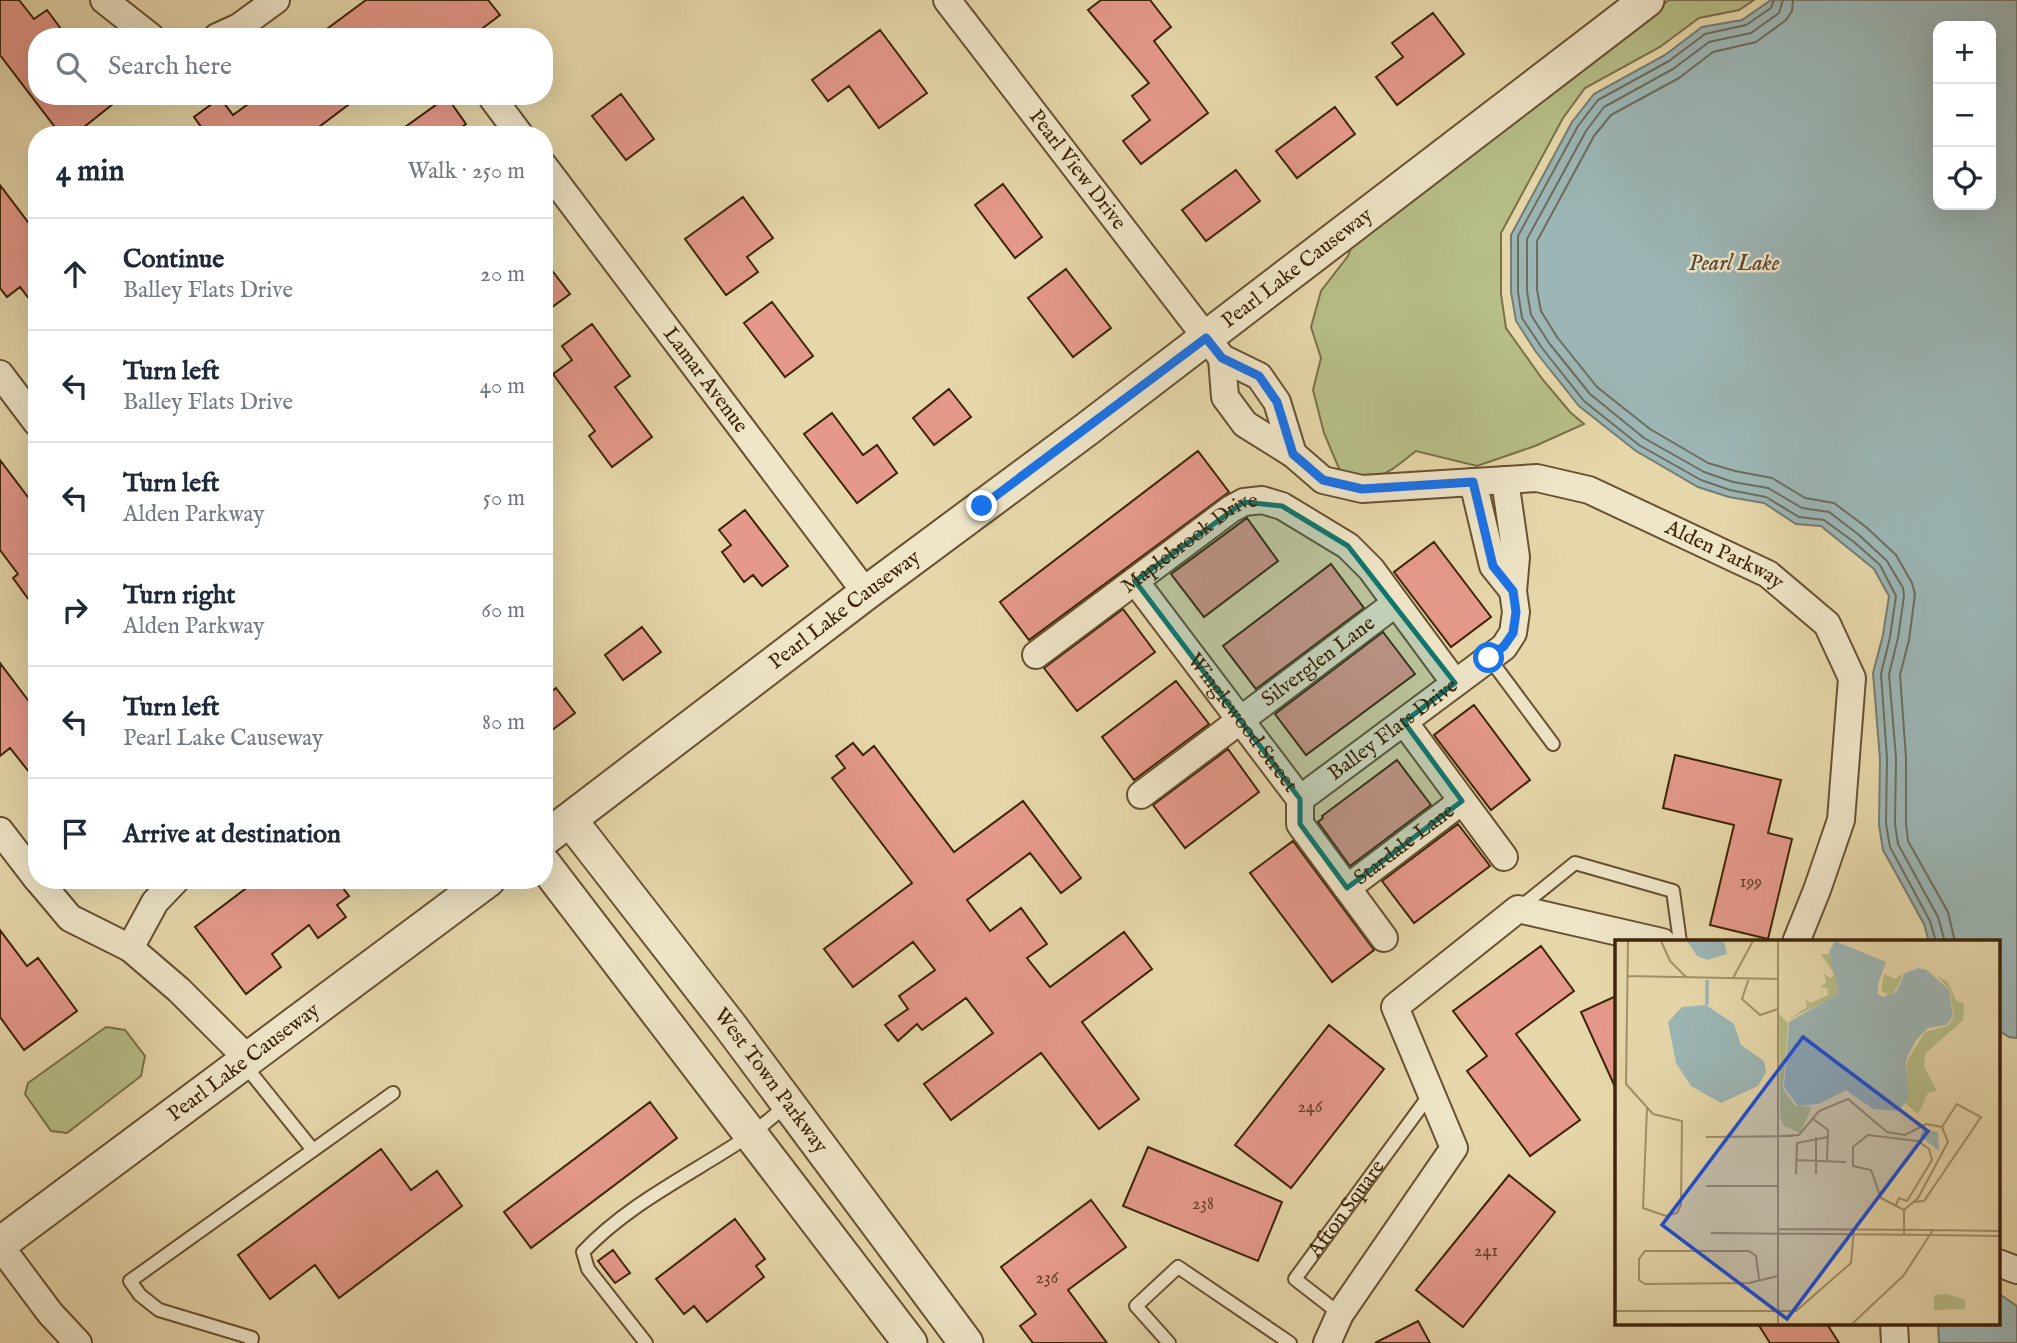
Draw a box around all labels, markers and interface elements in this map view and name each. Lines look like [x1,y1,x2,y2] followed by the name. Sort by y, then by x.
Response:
[1933,21,1996,210] map controls
[1933,21,1996,84] button: +
[28,28,553,105] search box
[52,48,90,86] icon: search
[108,50,232,83] text: Search here
[1933,84,1996,147] button: −
[1023,104,1132,236] street label: Pearl View Drive
[1933,147,1996,210] button: locate
[56,153,124,191] text: 4 min
[408,157,525,186] text: Walk · 250 m
[1216,201,1378,334] street label: Pearl Lake Causeway
[123,243,224,276] text: Continue
[1689,249,1780,278] water label: Pearl Lake
[56,255,94,293] icon: ahead
[480,260,525,289] text: 20 m
[123,276,293,305] text: Balley Flats Drive
[657,322,754,439] street label: Lamar Avenue
[123,355,220,388] text: Turn left
[56,367,94,405] icon: left
[480,372,525,401] text: 40 m
[123,388,293,417] text: Balley Flats Drive
[123,467,220,500] text: Turn left
[56,479,94,517] icon: left
[483,484,525,513] text: 50 m
[1116,487,1259,600] street label: Maplebrook Drive
[966,490,997,521] route end
[123,500,265,529] text: Alden Parkway
[1660,514,1790,596] street label: Alden Parkway
[763,543,926,676] street label: Pearl Lake Causeway
[123,579,236,612] text: Turn right
[56,591,94,629] icon: right
[481,596,525,625] text: 60 m
[1256,610,1381,713] street label: Silverglen Lane
[123,612,265,641] text: Alden Parkway
[1473,642,1504,673] route start
[1181,648,1304,798] street label: Winglewood Street
[1323,672,1464,787] street label: Balley Flats Drive
[123,691,220,724] text: Turn left
[56,703,94,741] icon: left
[482,708,525,737] text: 80 m
[123,724,323,753] text: Pearl Lake Causeway
[1348,797,1461,891] street label: Stardale Lane
[56,815,94,853] icon: arrive
[123,818,341,851] text: Arrive at destination
[1740,871,1762,894] house number: 199
[1615,940,2000,1326] inset map
[162,996,326,1128] street label: Pearl Lake Causeway
[708,1002,834,1159] street label: West Town Parkway
[1298,1096,1323,1119] house number: 246
[1301,1154,1391,1264] street label: Afton Square
[1192,1193,1214,1216] house number: 238
[1474,1240,1498,1263] house number: 241
[1036,1267,1059,1290] house number: 236

